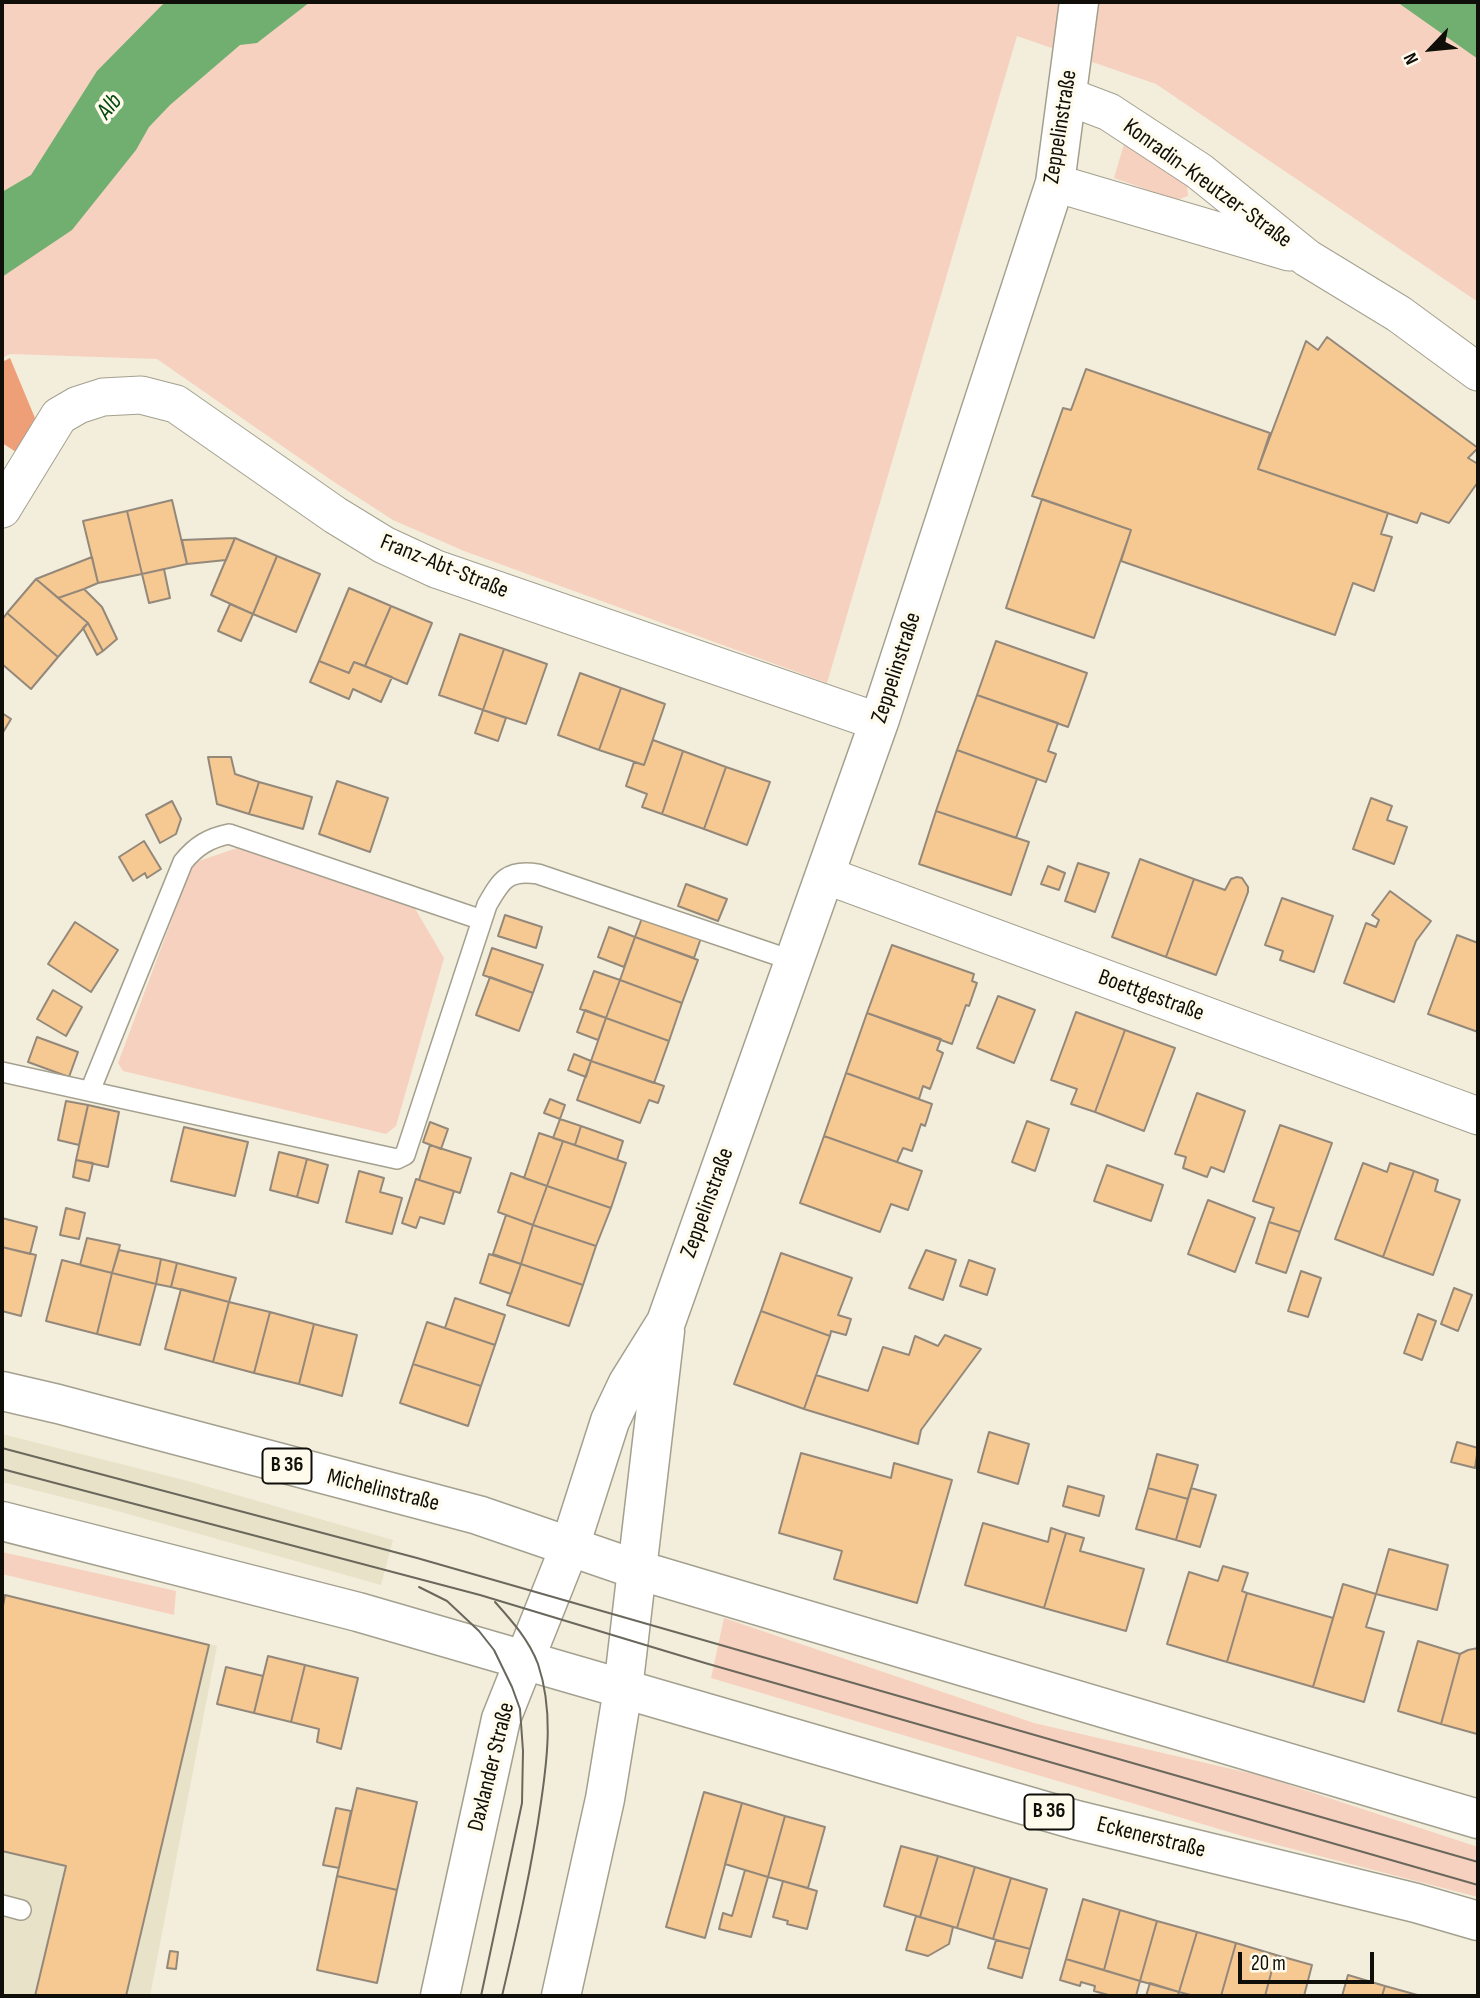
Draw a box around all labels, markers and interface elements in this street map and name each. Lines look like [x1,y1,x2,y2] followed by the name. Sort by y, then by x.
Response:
[1396,14,1466,84] north arrow
[1399,49,1424,68] text: N
[1038,68,1084,186] street label: Zeppelinstraße
[91,88,129,126] water label: Alb
[1117,113,1297,255] street label: Konradin-Kreutzer-Straße
[376,529,512,605] street label: Franz-Abt-Straße
[866,609,928,727] street label: Zeppelinstraße
[1094,964,1208,1028] street label: Boettgestraße
[675,1144,741,1262] street label: Zeppelinstraße
[262,1448,312,1484] road number: B 36
[324,1464,442,1518] street label: Michelinstraße
[463,1700,521,1834] street label: Daxlander Straße
[1024,1794,1074,1829] road number: B 36
[1094,1811,1208,1865] street label: Eckenerstraße
[1242,1938,1378,1982] scale bar
[1251,1951,1286,1976] text: 20 m

